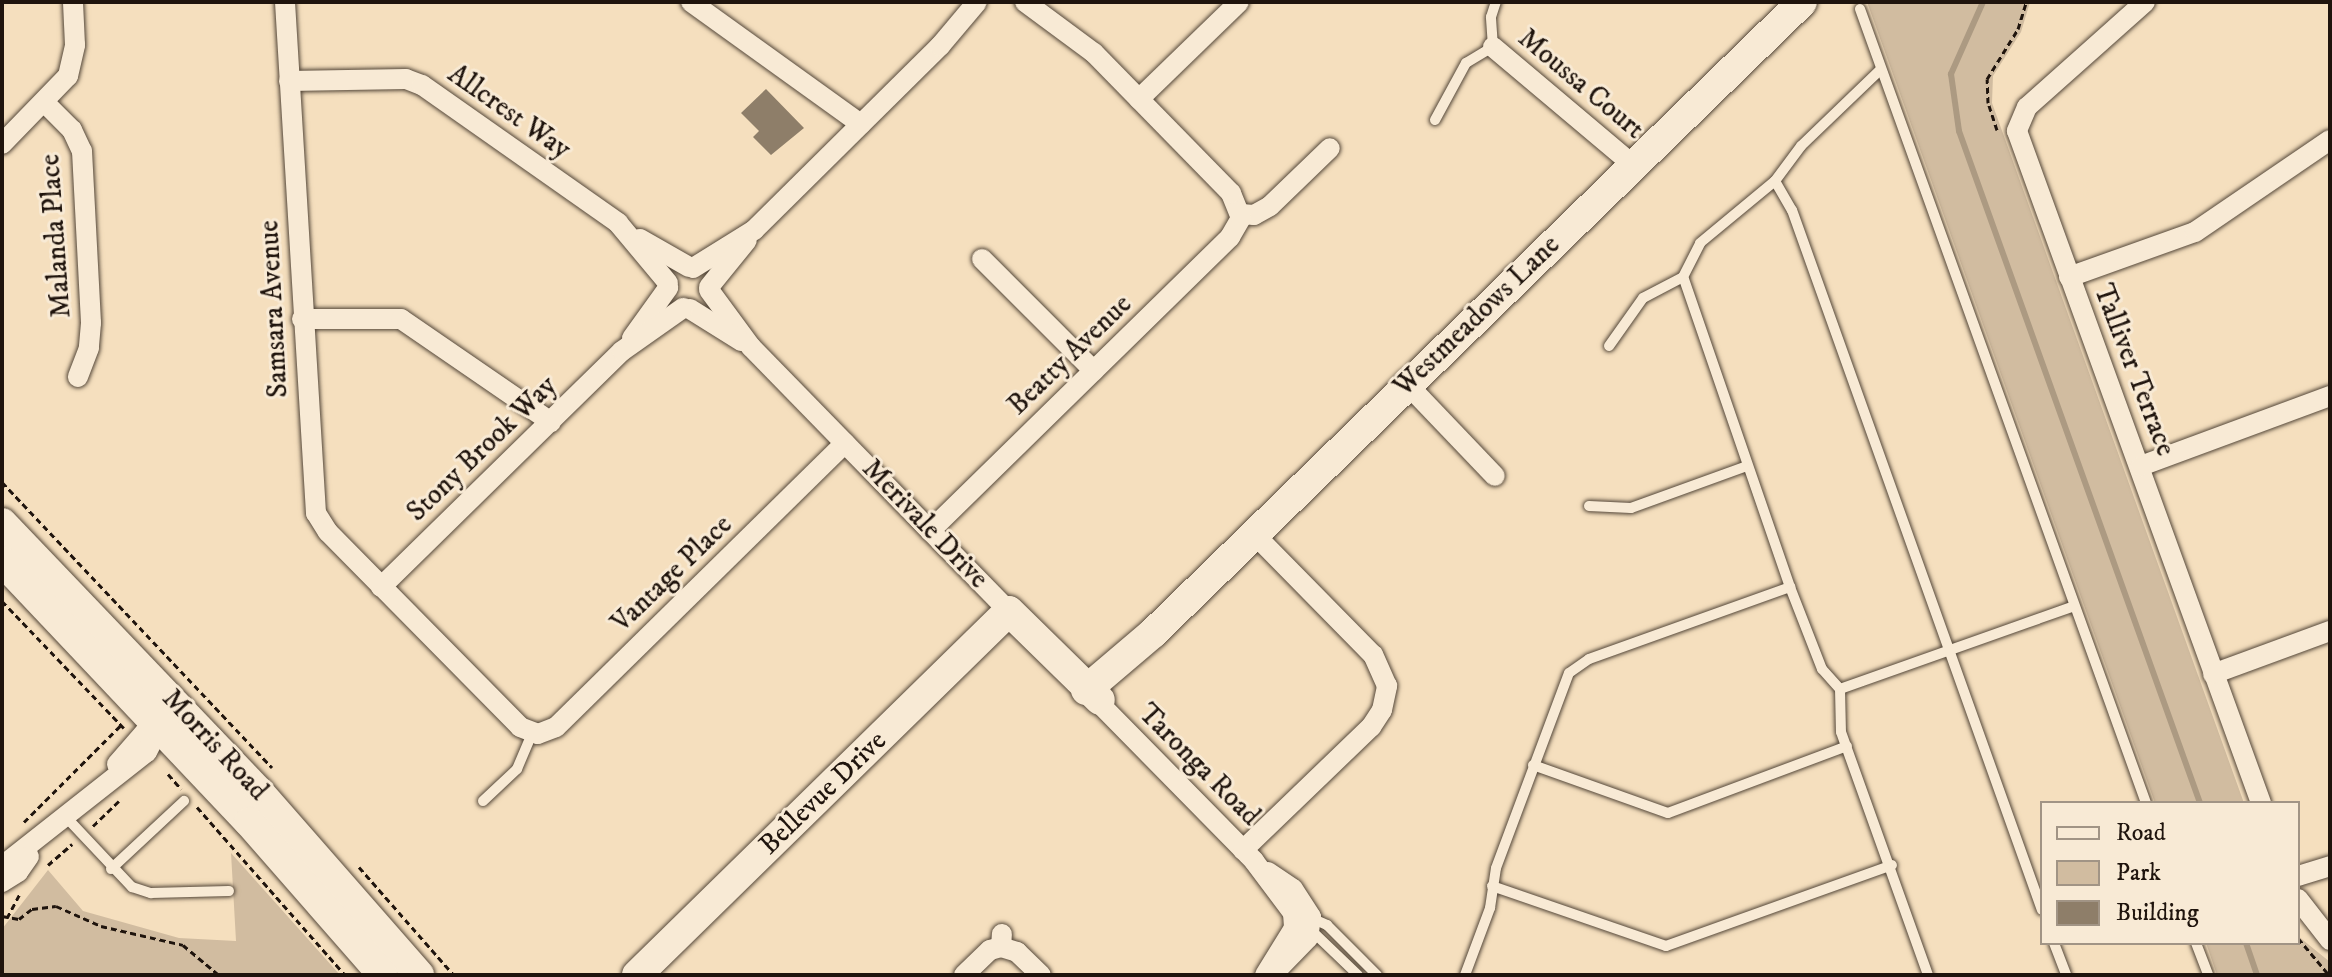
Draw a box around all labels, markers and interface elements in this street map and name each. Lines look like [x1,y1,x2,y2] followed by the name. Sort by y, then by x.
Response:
[1511,22,1651,146] street label: Moussa Court
[441,58,577,166] street label: Allcrest Way
[34,153,78,319] street label: Malanda Place
[253,219,295,399] street label: Samsara Avenue
[1387,228,1567,404] street label: Westmeadows Lane
[2086,279,2182,461] street label: Talliver Terrace
[1001,288,1139,422] street label: Beatty Avenue
[400,369,564,529] street label: Stony Brook Way
[855,452,995,596] street label: Merivale Drive
[605,508,739,640] street label: Vantage Place
[155,682,275,808] street label: Morris Road
[1131,697,1267,833] street label: Taronga Road
[753,724,893,862] street label: Bellevue Drive
[2040,801,2300,945] legend
[2116,818,2166,848] text: Road
[2116,858,2161,888] text: Park
[2116,898,2199,928] text: Building

